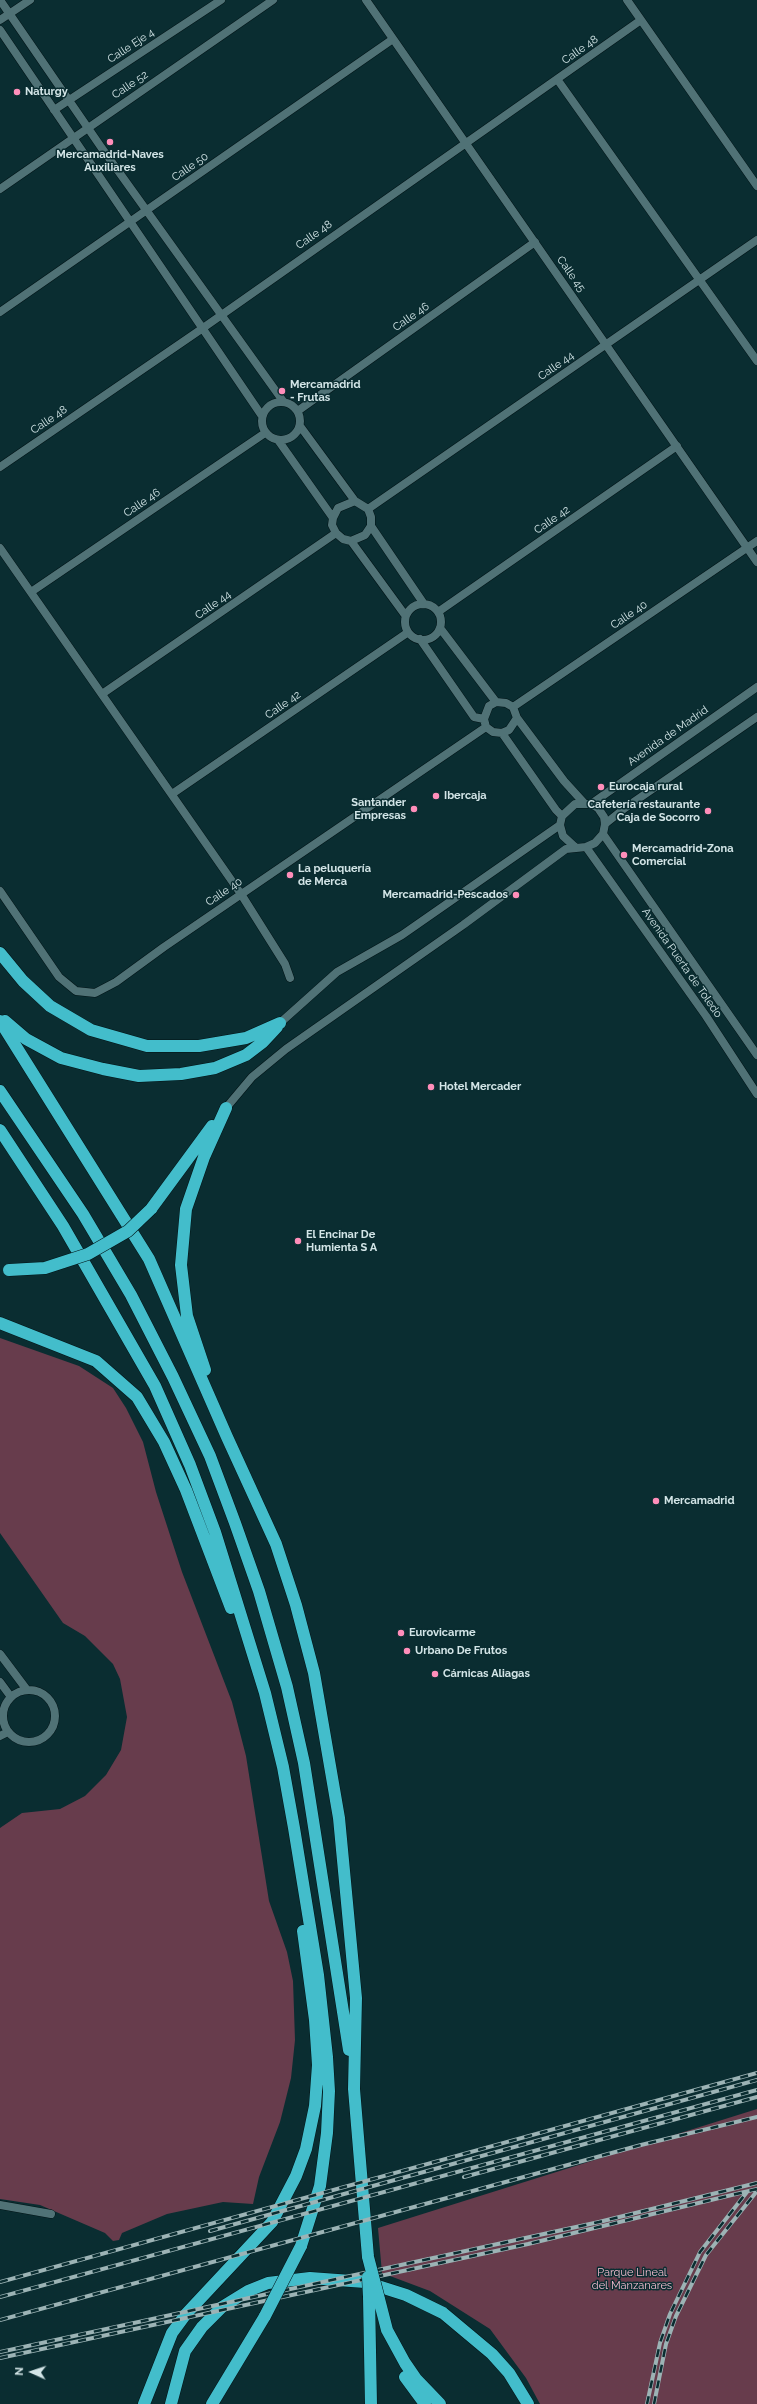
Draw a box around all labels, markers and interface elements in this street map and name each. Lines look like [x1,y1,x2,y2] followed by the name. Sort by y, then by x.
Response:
[105,26,157,66] street label: Calle Eje 4
[559,33,601,67] street label: Calle 48
[110,68,150,102] street label: Calle 52
[25,85,68,99] place label: Naturgy
[12,87,22,97] marker: Naturgy
[105,137,115,147] marker: Mercamadrid-Naves Auxiliares
[56,148,164,174] place label: Mercamadrid-Naves Auxiliares
[169,150,211,184] street label: Calle 50
[293,218,335,252] street label: Calle 48
[554,254,588,294] street label: Calle 45
[390,300,432,334] street label: Calle 46
[536,349,576,383] street label: Calle 44
[290,378,361,404] place label: Mercamadrid - Frutas
[277,386,287,396] marker: Mercamadrid - Frutas
[28,403,70,437] street label: Calle 48
[121,486,163,520] street label: Calle 46
[532,503,572,537] street label: Calle 42
[193,588,233,622] street label: Calle 44
[608,598,650,632] street label: Calle 40
[263,688,303,722] street label: Calle 42
[625,703,711,769] street label: Avenida de Madrid
[609,780,683,794] place label: Eurocaja rural
[596,782,606,792] marker: Eurocaja rural
[444,789,487,803] place label: Ibercaja
[431,791,441,801] marker: Ibercaja
[351,796,406,822] place label: Santander Empresas
[587,798,700,824] place label: Cafetería restaurante Caja de Socorro
[409,804,419,814] marker: Santander Empresas
[703,806,713,816] marker: Cafetería restaurante Caja de Socorro
[632,842,733,868] place label: Mercamadrid-Zona Comercial
[619,850,629,860] marker: Mercamadrid-Zona Comercial
[298,862,371,888] place label: La peluquería de Merca
[285,870,295,880] marker: La peluquería de Merca
[203,875,245,909] street label: Calle 40
[382,888,508,902] place label: Mercamadrid-Pescados
[511,890,521,900] marker: Mercamadrid-Pescados
[639,906,725,1020] street label: Avenida Puerta de Toledo
[439,1080,521,1094] place label: Hotel Mercader
[426,1082,436,1092] marker: Hotel Mercader
[306,1228,377,1254] place label: El Encinar De Humienta S A
[293,1236,303,1246] marker: El Encinar De Humienta S A
[664,1494,735,1508] place label: Mercamadrid
[651,1496,661,1506] marker: Mercamadrid
[409,1626,475,1640] place label: Eurovicarme
[396,1628,406,1638] marker: Eurovicarme
[415,1644,507,1658] place label: Urbano De Frutos
[402,1646,412,1656] marker: Urbano De Frutos
[443,1667,530,1681] place label: Cárnicas Aliagas
[430,1669,440,1679] marker: Cárnicas Aliagas
[592,2266,672,2292] park label: Parque Lineal del Manzanares
[12,2352,52,2392] north arrow
[13,2367,26,2376] text: N

